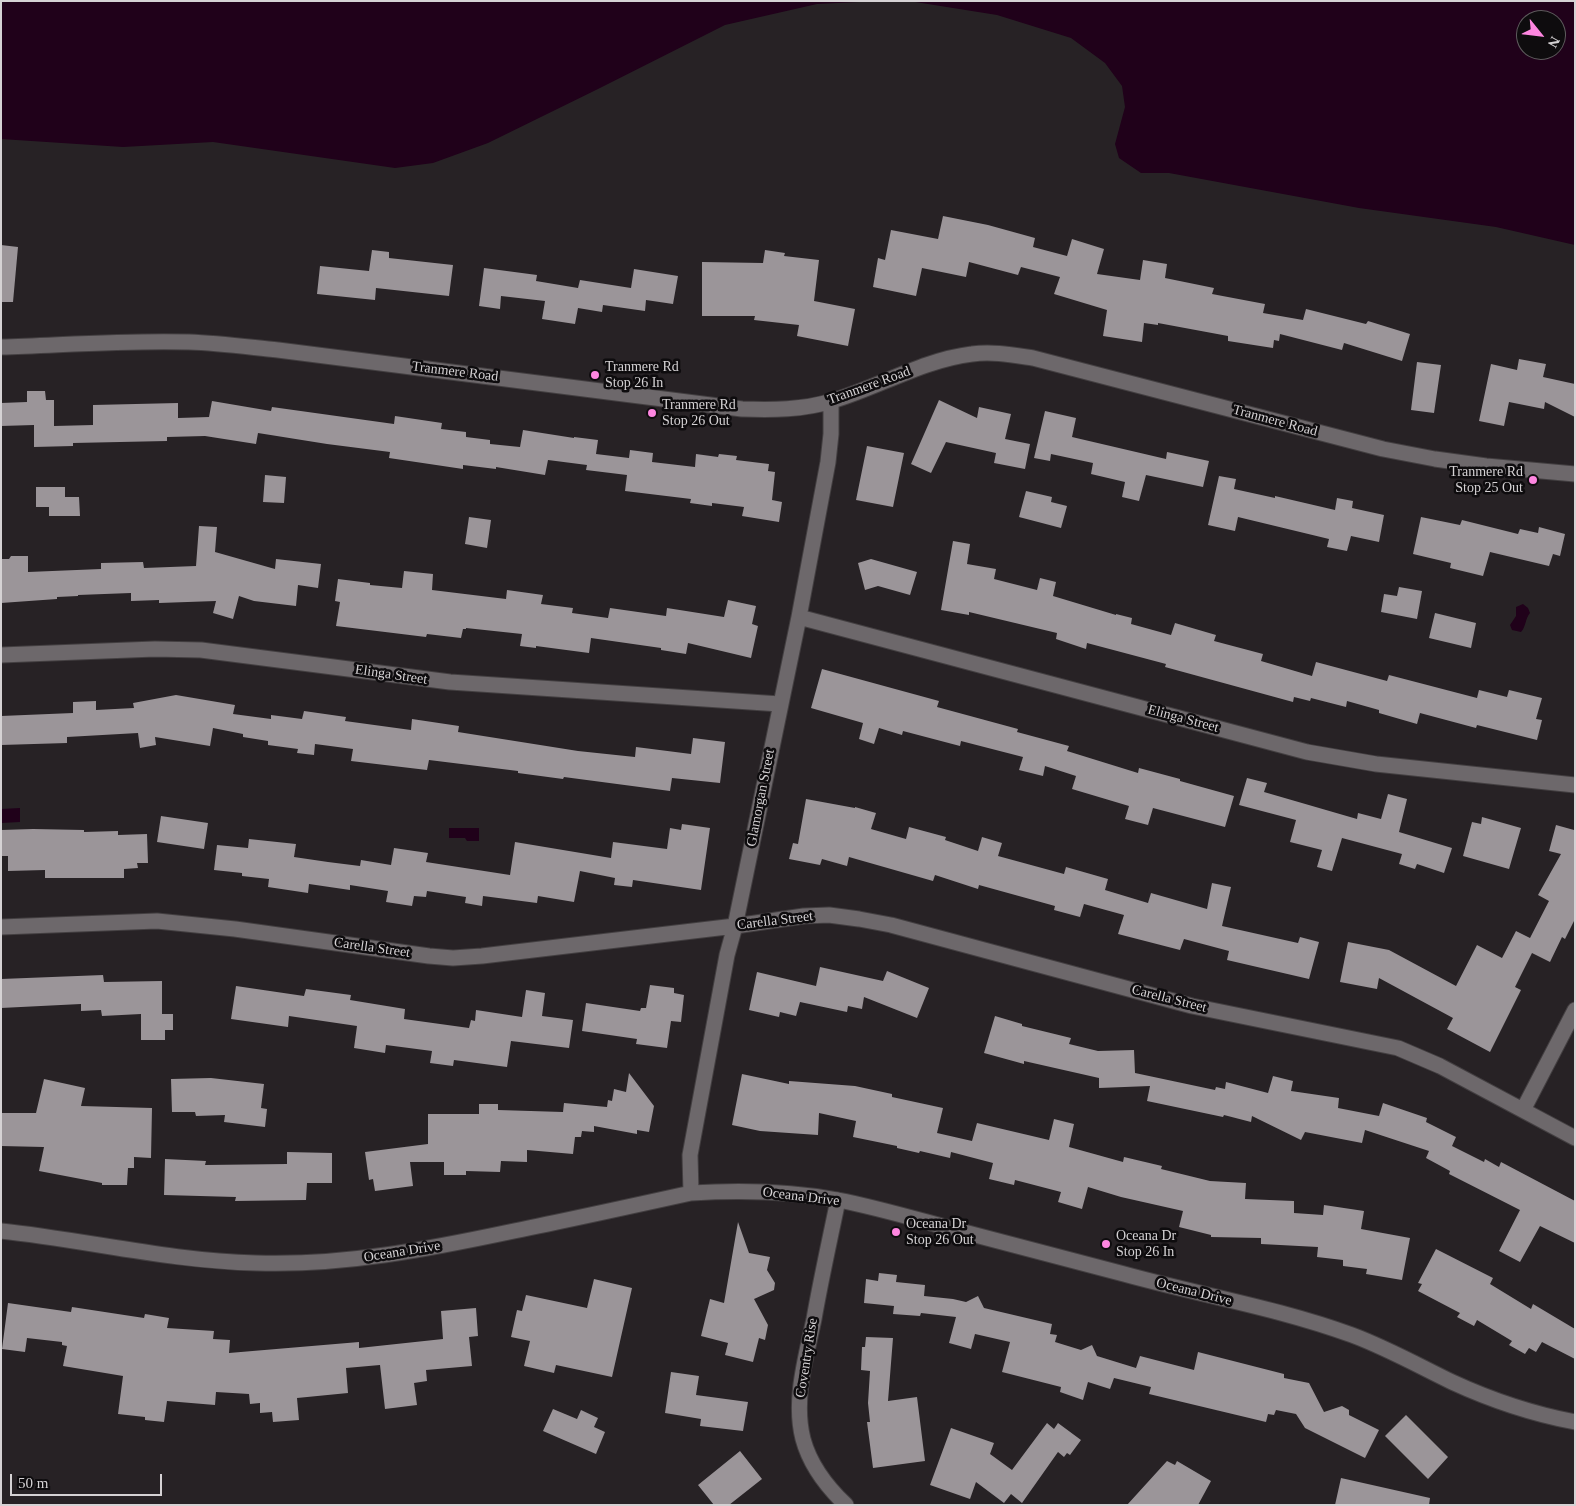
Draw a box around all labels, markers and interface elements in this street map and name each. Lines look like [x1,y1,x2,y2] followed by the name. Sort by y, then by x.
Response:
[1516,10,1566,60] north arrow
[1545,34,1563,50] text: N
[411,358,499,386] street label: Tranmere Road
[605,359,679,392] place label: Tranmere Rd Stop 26 In
[825,363,913,409] street label: Tranmere Road
[589,369,601,381] marker: Tranmere Rd Stop 26 In
[662,397,736,430] place label: Tranmere Rd Stop 26 Out
[1231,402,1319,440] street label: Tranmere Road
[646,407,658,419] marker: Tranmere Rd Stop 26 Out
[1449,464,1523,497] place label: Tranmere Rd Stop 25 Out
[1527,474,1539,486] marker: Tranmere Rd Stop 25 Out
[354,662,428,688] street label: Elinga Street
[1146,701,1220,737] street label: Elinga Street
[743,748,779,848] street label: Glamorgan Street
[736,908,814,934] street label: Carella Street
[333,934,411,962] street label: Carella Street
[1130,982,1208,1016] street label: Carella Street
[762,1184,840,1210] street label: Oceana Drive
[906,1216,974,1248] place label: Oceana Dr Stop 26 Out
[890,1226,902,1238] marker: Oceana Dr Stop 26 Out
[1116,1228,1176,1260] place label: Oceana Dr Stop 26 In
[362,1238,442,1266] street label: Oceana Drive
[1100,1238,1112,1250] marker: Oceana Dr Stop 26 In
[1154,1274,1234,1310] street label: Oceana Drive
[792,1317,822,1399] street label: Coventry Rise
[12,1464,165,1496] scale bar
[18,1475,48,1491] text: 50 m

